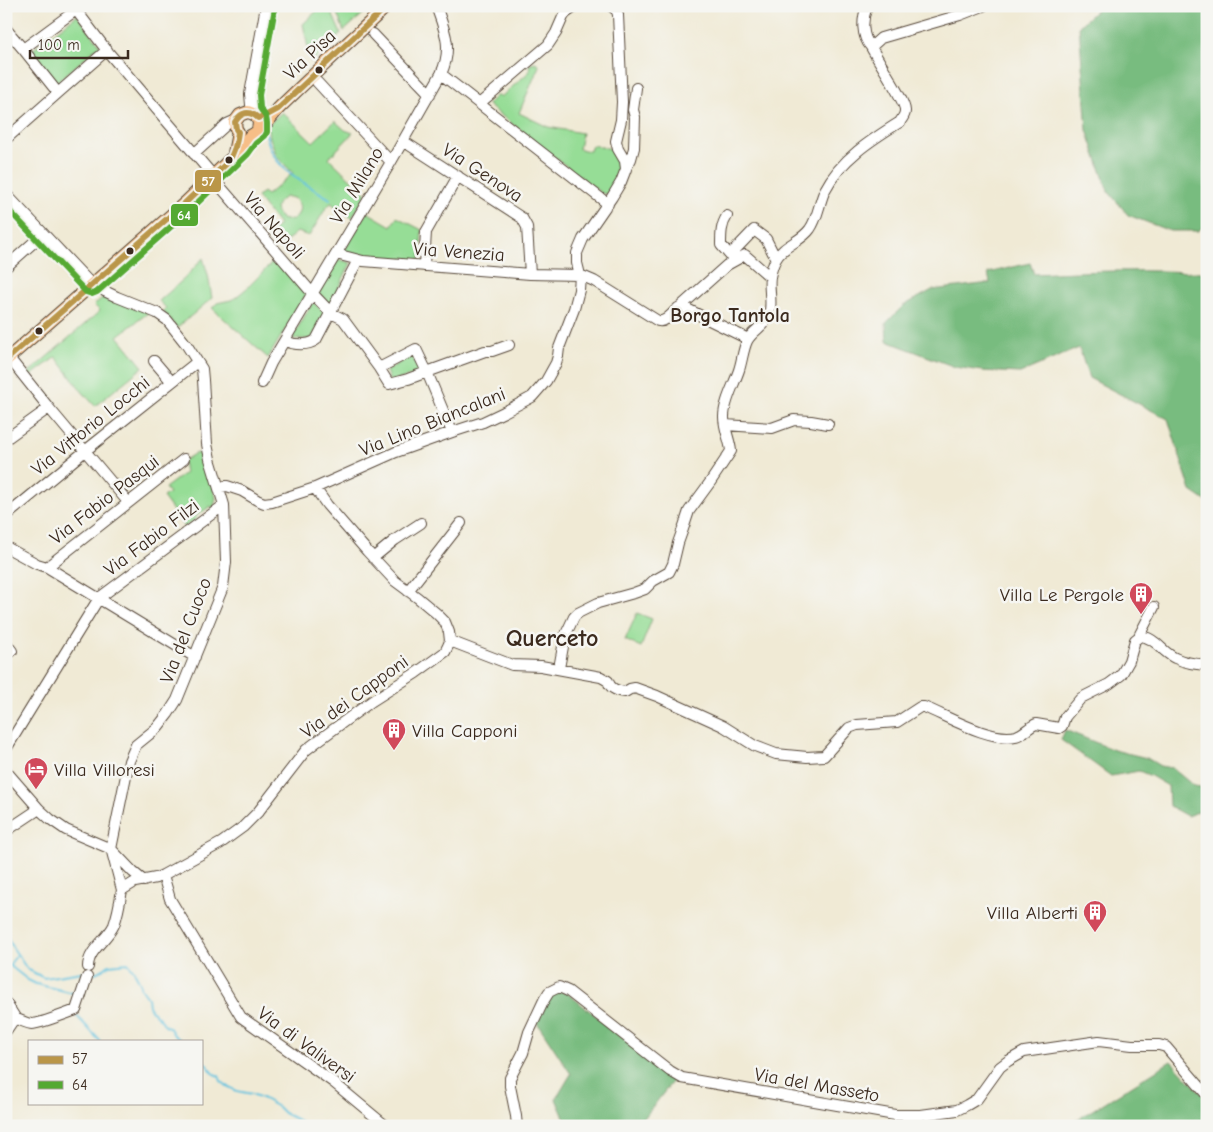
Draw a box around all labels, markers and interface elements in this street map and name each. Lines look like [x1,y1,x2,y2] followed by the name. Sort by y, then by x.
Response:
[279,25,340,84] street label: Via Pisa
[30,28,128,60] scale bar
[38,36,80,54] text: 100 m
[314,65,324,75] unlabelled marker
[438,139,527,207] street label: Via Genova
[325,143,388,228] street label: Via Milano
[224,155,234,165] unlabelled marker
[194,169,222,193] line badge: 57
[201,173,216,190] text: 57
[239,188,309,264] street label: Via Napoli
[170,203,199,227] line badge: 64
[177,207,191,224] text: 64
[412,238,505,266] street label: Via Venezia
[125,246,135,256] unlabelled marker
[670,304,790,327] district label: Borgo Tantola
[34,326,44,336] unlabelled marker
[27,371,154,480] street label: Via Vittorio Locchi
[356,383,509,461] street label: Via Lino Biancalani
[46,450,164,549] street label: Via Fabio Pasqui
[100,495,203,581] street label: Via Fabio Filzi
[156,574,216,686] street label: Via del Cuoco
[1128,581,1154,615] building icon: Villa Le Pergole
[1000,584,1124,606] place label: Villa Le Pergole
[506,624,598,652] district label: Querceto
[297,650,413,743] street label: Via dei Capponi
[381,717,407,751] building icon: Villa Capponi
[412,720,518,742] place label: Villa Capponi
[23,756,49,790] hotel icon: Villa Villoresi
[54,759,155,781] place label: Villa Villoresi
[1082,899,1108,933] building icon: Villa Alberti
[987,902,1078,924] place label: Villa Alberti
[253,1002,360,1088] street label: Via di Valiversi
[28,1040,202,1104] legend
[72,1050,87,1068] text: 57
[753,1063,881,1107] street label: Via del Masseto
[72,1076,87,1094] text: 64

